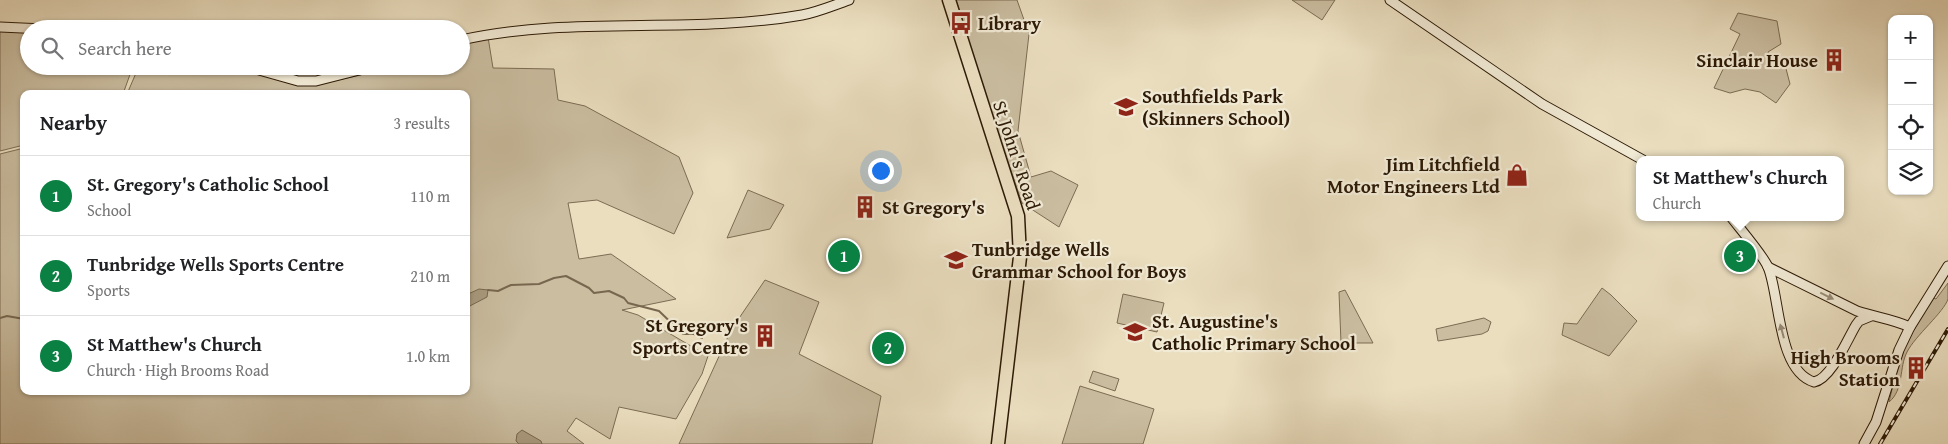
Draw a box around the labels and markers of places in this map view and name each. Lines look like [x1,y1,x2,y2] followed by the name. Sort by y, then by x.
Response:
[978,9,1041,37] place label: Library
[948,10,974,36] bus stop icon: Library
[1696,46,1818,74] place label: Sinclair House
[1821,47,1847,73] building icon: Sinclair House
[1142,82,1290,132] place label: Southfields Park (Skinners School)
[1113,94,1139,120] school or university icon: Southfields Park (Skinners School)
[1327,150,1500,200] place label: Jim Litchfield Motor Engineers Ltd
[1504,162,1530,188] shop icon: Jim Litchfield Motor Engineers Ltd
[882,193,985,221] place label: St Gregory's
[852,194,878,220] building icon: St Gregory's
[972,235,1186,285] place label: Tunbridge Wells Grammar School for Boys
[828,237,860,275] pin: 1
[1724,237,1756,275] pin: 3
[943,247,969,273] school or university icon: Tunbridge Wells Grammar School for Boys
[1152,307,1356,357] place label: St. Augustine's Catholic Primary School
[633,311,748,361] place label: St Gregory's Sports Centre
[1122,319,1148,345] school or university icon: St. Augustine's Catholic Primary School
[752,323,778,349] building icon: St Gregory's Sports Centre
[872,329,904,367] pin: 2
[1791,343,1901,393] place label: High Brooms Station
[1903,355,1929,381] building icon: High Brooms Station

